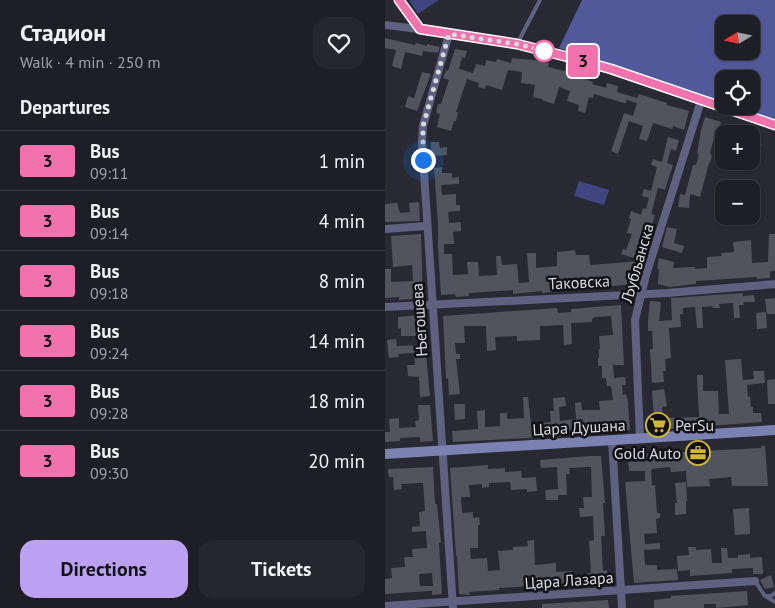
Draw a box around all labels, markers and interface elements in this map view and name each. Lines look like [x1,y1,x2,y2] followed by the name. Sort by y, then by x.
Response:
[715,15,760,60] north arrow
[715,15,760,225] map controls
[20,17,106,48] text: Стадион
[313,17,365,69] button: heart
[533,40,555,62] unlabelled marker
[567,45,599,77] line badge: 3
[578,49,588,72] text: 3
[20,52,160,72] text: Walk · 4 min · 250 m
[715,70,760,115] button: locate
[20,95,110,119] text: Departures
[715,125,760,170] button: +
[90,139,119,163] text: Bus
[411,148,436,173] your location
[42,149,53,172] text: 3
[319,149,365,173] text: 1 min
[90,163,128,183] text: 09:11
[715,180,760,225] button: −
[90,199,119,223] text: Bus
[42,209,53,232] text: 3
[319,209,365,233] text: 4 min
[616,221,658,306] street label: Љубљанска
[90,223,128,243] text: 09:14
[90,259,119,283] text: Bus
[42,269,53,292] text: 3
[319,269,365,293] text: 8 min
[548,270,610,294] street label: Таковска
[90,283,128,303] text: 09:18
[406,283,432,357] street label: Његошева
[90,319,119,343] text: Bus
[42,329,53,352] text: 3
[308,329,365,353] text: 14 min
[90,343,128,363] text: 09:24
[90,379,119,403] text: Bus
[42,389,53,412] text: 3
[308,389,365,413] text: 18 min
[90,403,128,423] text: 09:28
[645,412,671,438] supermarket icon: PerSu
[532,415,626,439] street label: Цара Душана
[675,415,714,435] place label: PerSu
[90,439,119,463] text: Bus
[685,440,711,466] office icon: Gold Auto
[614,443,681,463] place label: Gold Auto
[42,449,53,472] text: 3
[308,449,365,473] text: 20 min
[90,463,128,483] text: 09:30
[20,540,188,598] button: Directions
[198,540,365,598] button: Tickets
[524,567,614,593] street label: Цара Лазара

